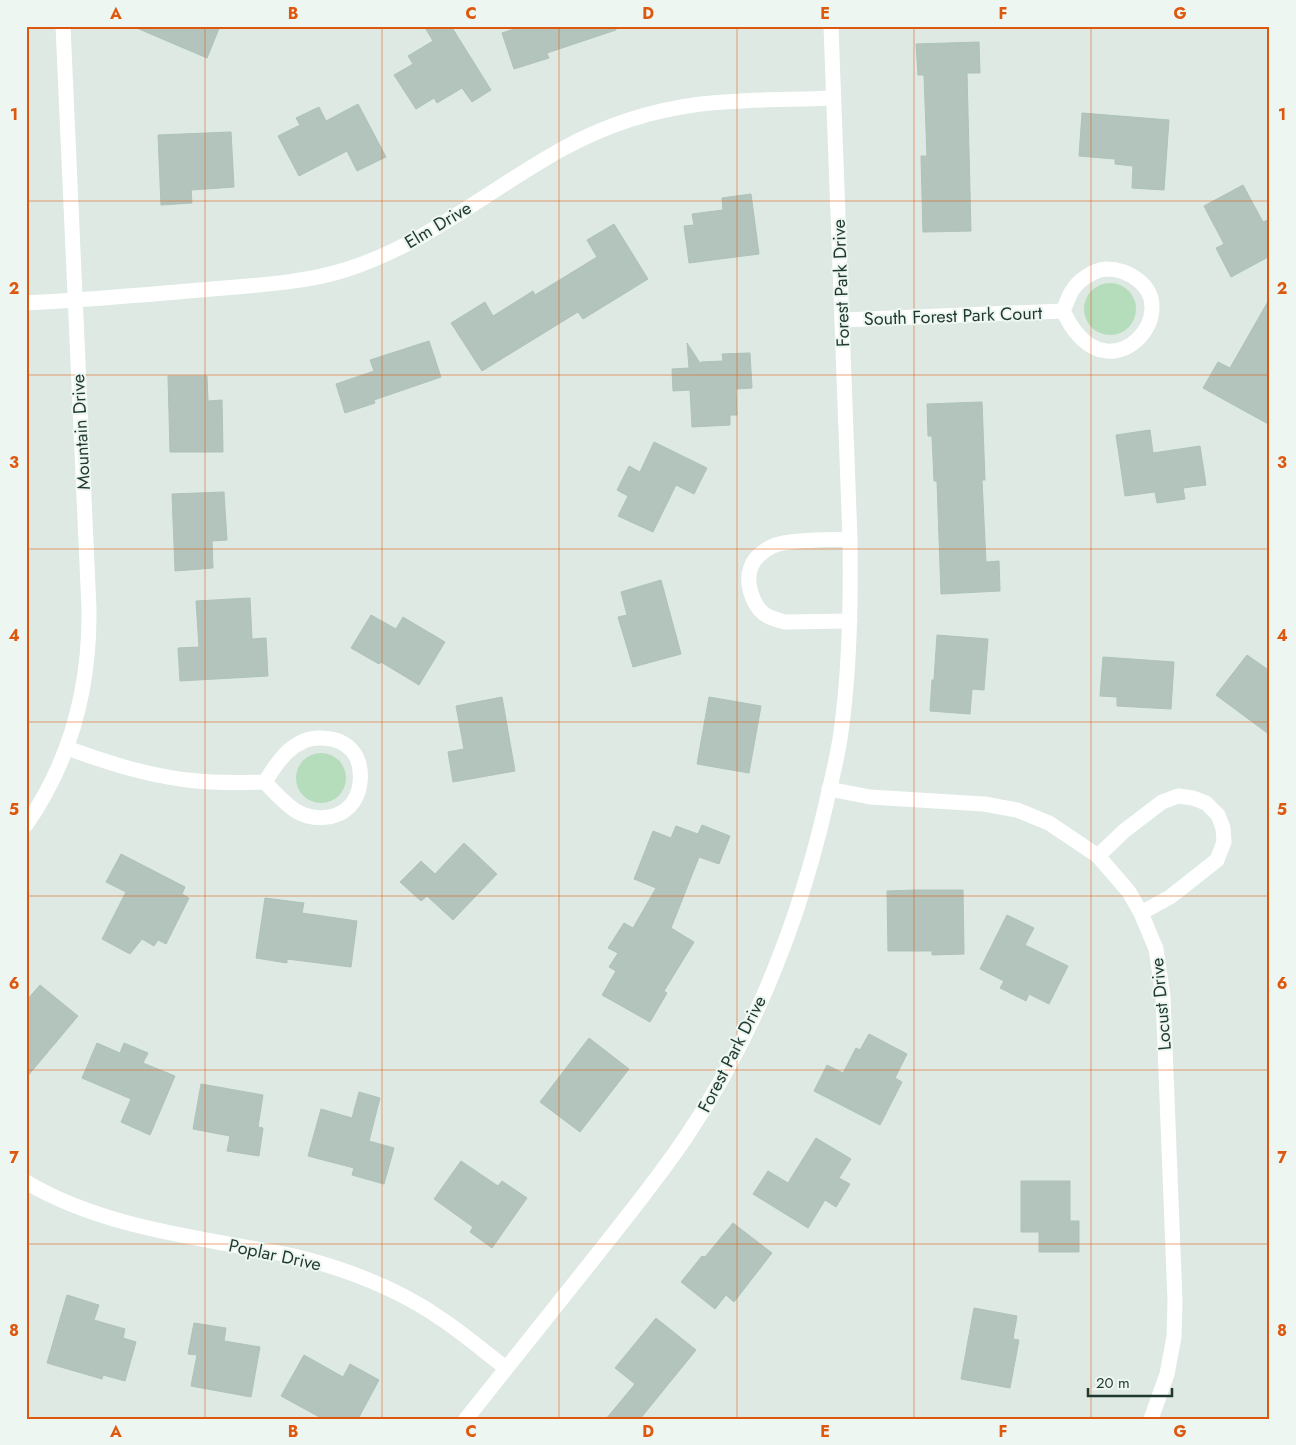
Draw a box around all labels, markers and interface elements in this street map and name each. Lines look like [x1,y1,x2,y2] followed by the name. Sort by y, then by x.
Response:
[109,2,122,25] text: A
[288,2,298,25] text: B
[465,2,477,25] text: C
[642,2,654,25] text: D
[820,2,830,25] text: E
[999,2,1007,25] text: F
[1173,2,1187,25] text: G
[10,103,18,126] text: 1
[1278,103,1286,126] text: 1
[400,195,476,255] street label: Elm Drive
[826,219,856,347] street label: Forest Park Drive
[9,277,19,300] text: 2
[1277,277,1287,300] text: 2
[863,300,1043,332] street label: South Forest Park Court
[65,373,97,491] street label: Mountain Drive
[9,451,19,474] text: 3
[1277,451,1287,474] text: 3
[8,624,20,647] text: 4
[1276,624,1288,647] text: 4
[9,798,19,821] text: 5
[1277,798,1287,821] text: 5
[1144,957,1178,1051] street label: Locust Drive
[9,972,19,995] text: 6
[1277,972,1287,995] text: 6
[691,991,773,1117] street label: Forest Park Drive
[9,1146,19,1169] text: 7
[1277,1146,1287,1169] text: 7
[226,1233,324,1277] street label: Poplar Drive
[9,1319,19,1342] text: 8
[1277,1319,1287,1342] text: 8
[1088,1365,1172,1397] scale bar
[1096,1372,1130,1394] text: 20 m
[109,1420,122,1443] text: A
[288,1420,298,1443] text: B
[465,1420,477,1443] text: C
[642,1420,654,1443] text: D
[820,1420,830,1443] text: E
[999,1420,1007,1443] text: F
[1173,1420,1187,1443] text: G

